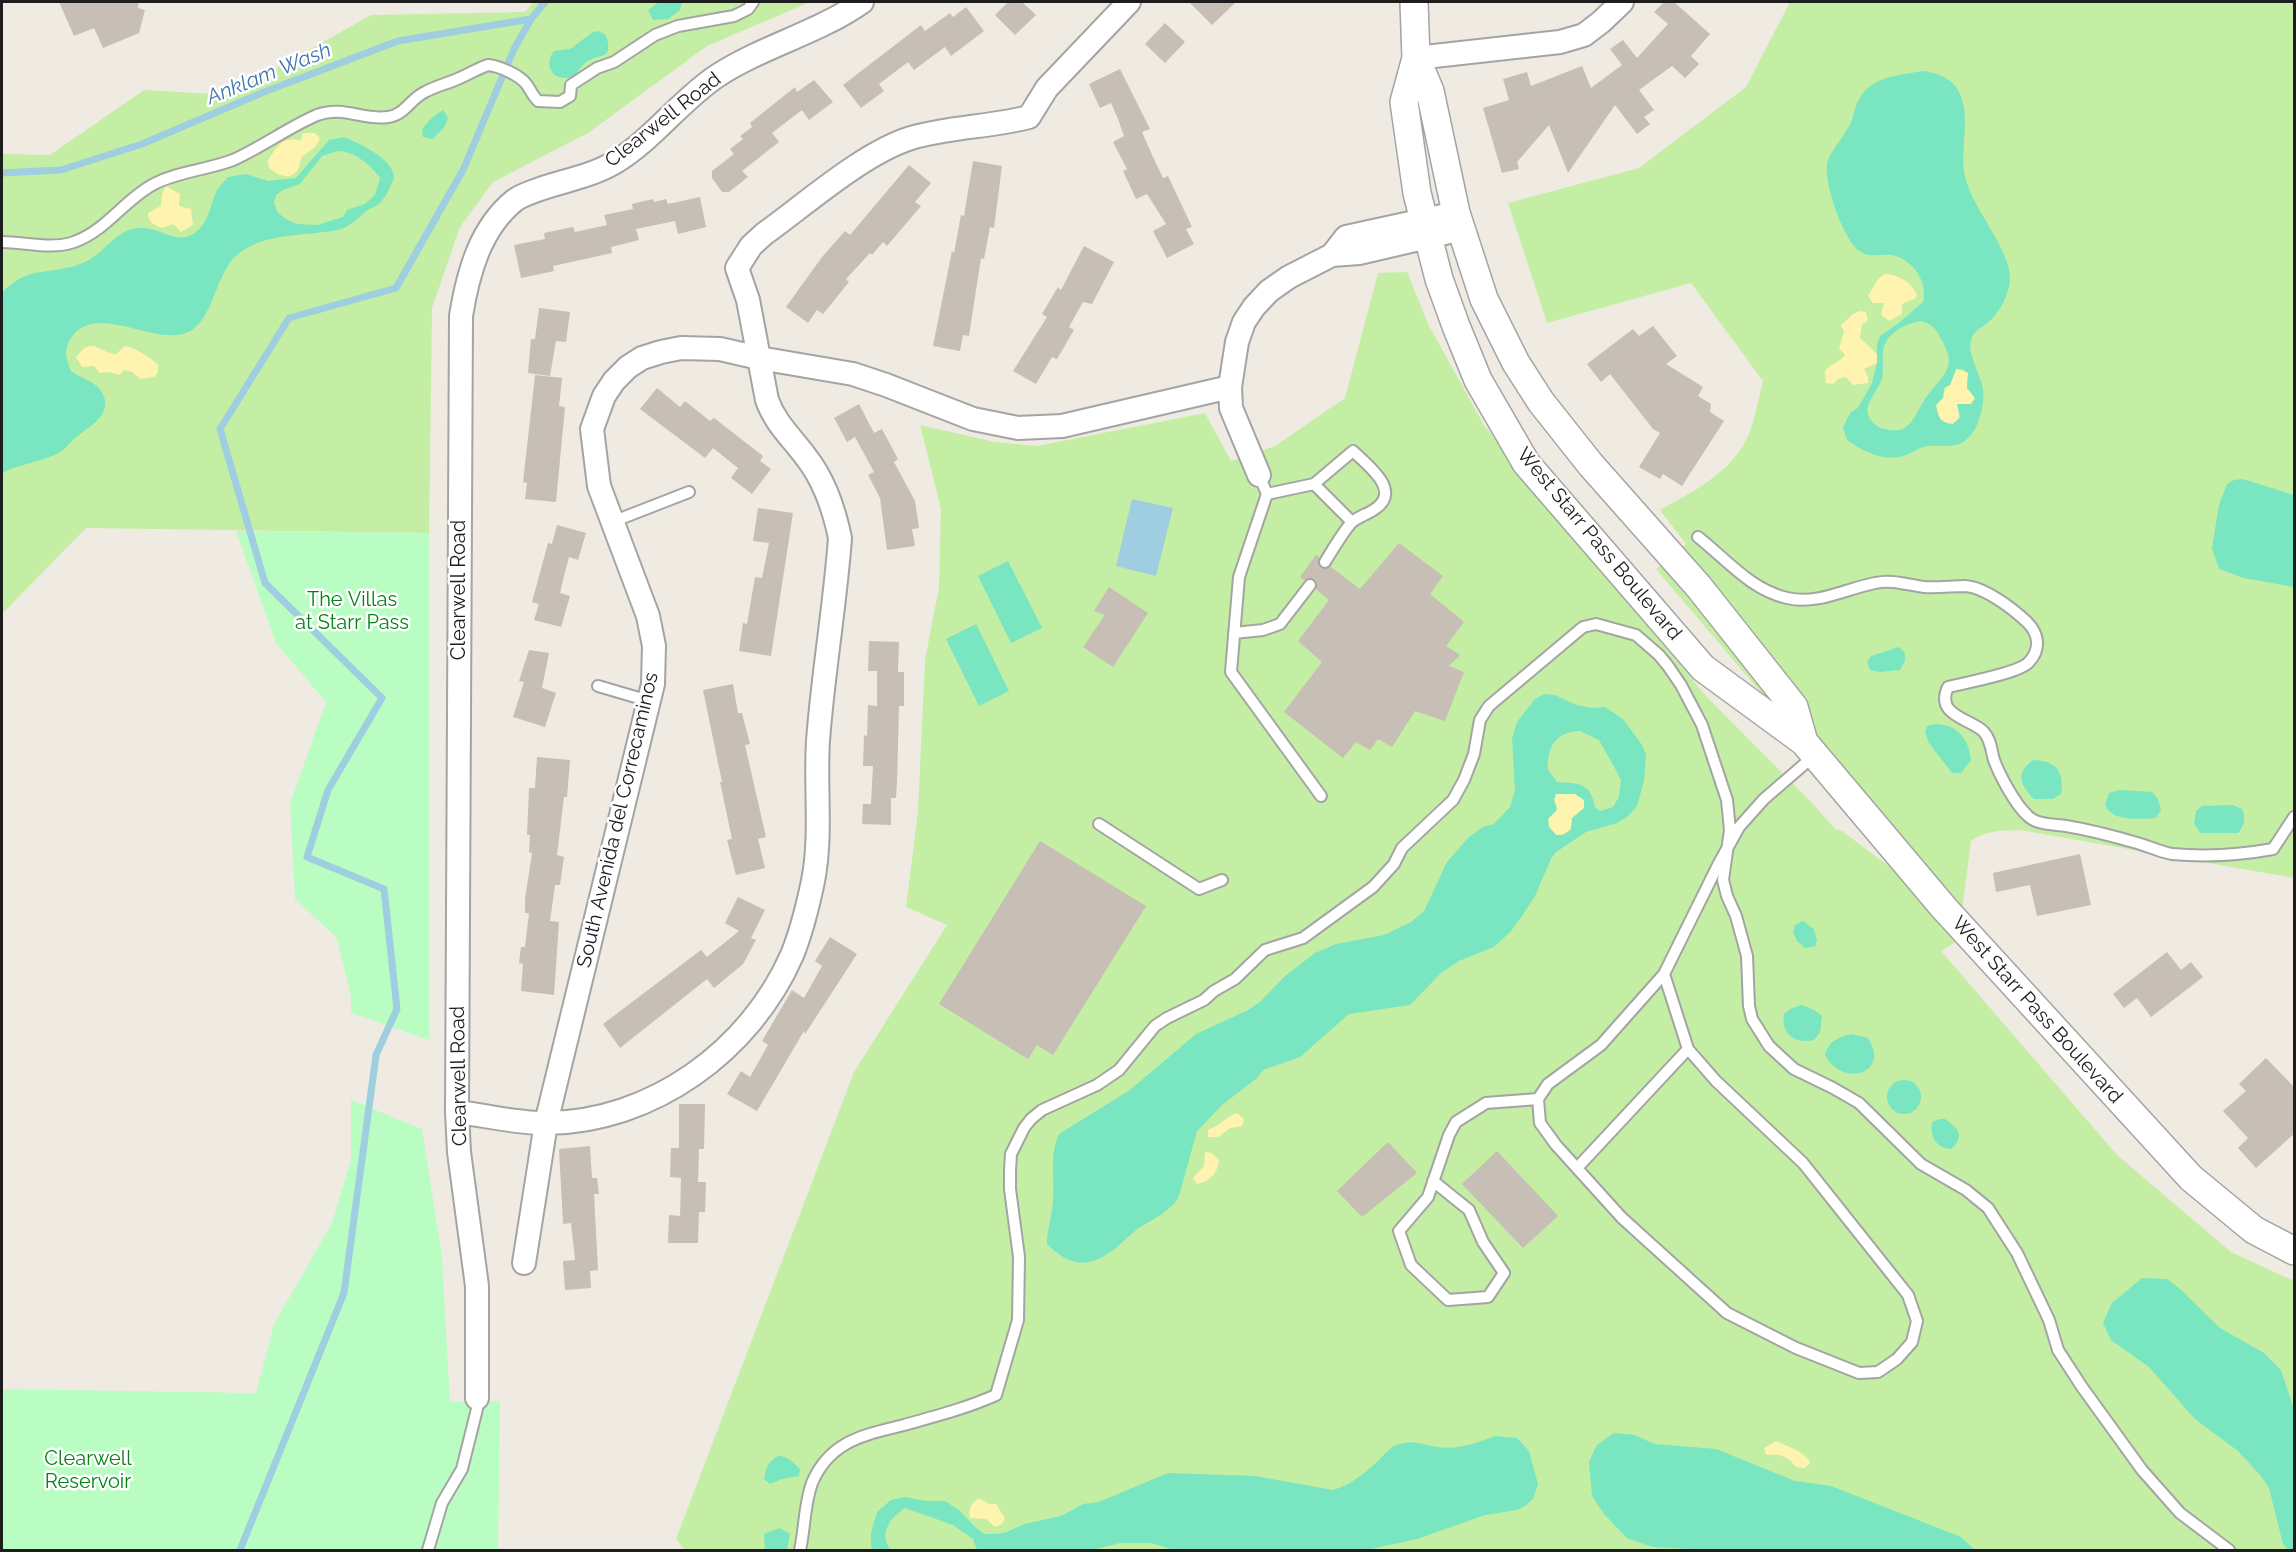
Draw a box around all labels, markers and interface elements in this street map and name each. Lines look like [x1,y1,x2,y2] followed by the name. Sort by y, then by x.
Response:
[203,38,335,110] water label: Anklam Wash
[600,67,726,173] street label: Clearwell Road
[1512,443,1686,645] street label: West Starr Pass Boulevard
[447,520,471,660] street label: Clearwell Road
[295,588,409,635] park label: The Villas at Starr Pass
[572,670,664,970] street label: South Avenida del Correcaminos
[1947,911,2127,1109] street label: West Starr Pass Boulevard
[446,1006,472,1146] street label: Clearwell Road
[44,1447,132,1494] park label: Clearwell Reservoir

